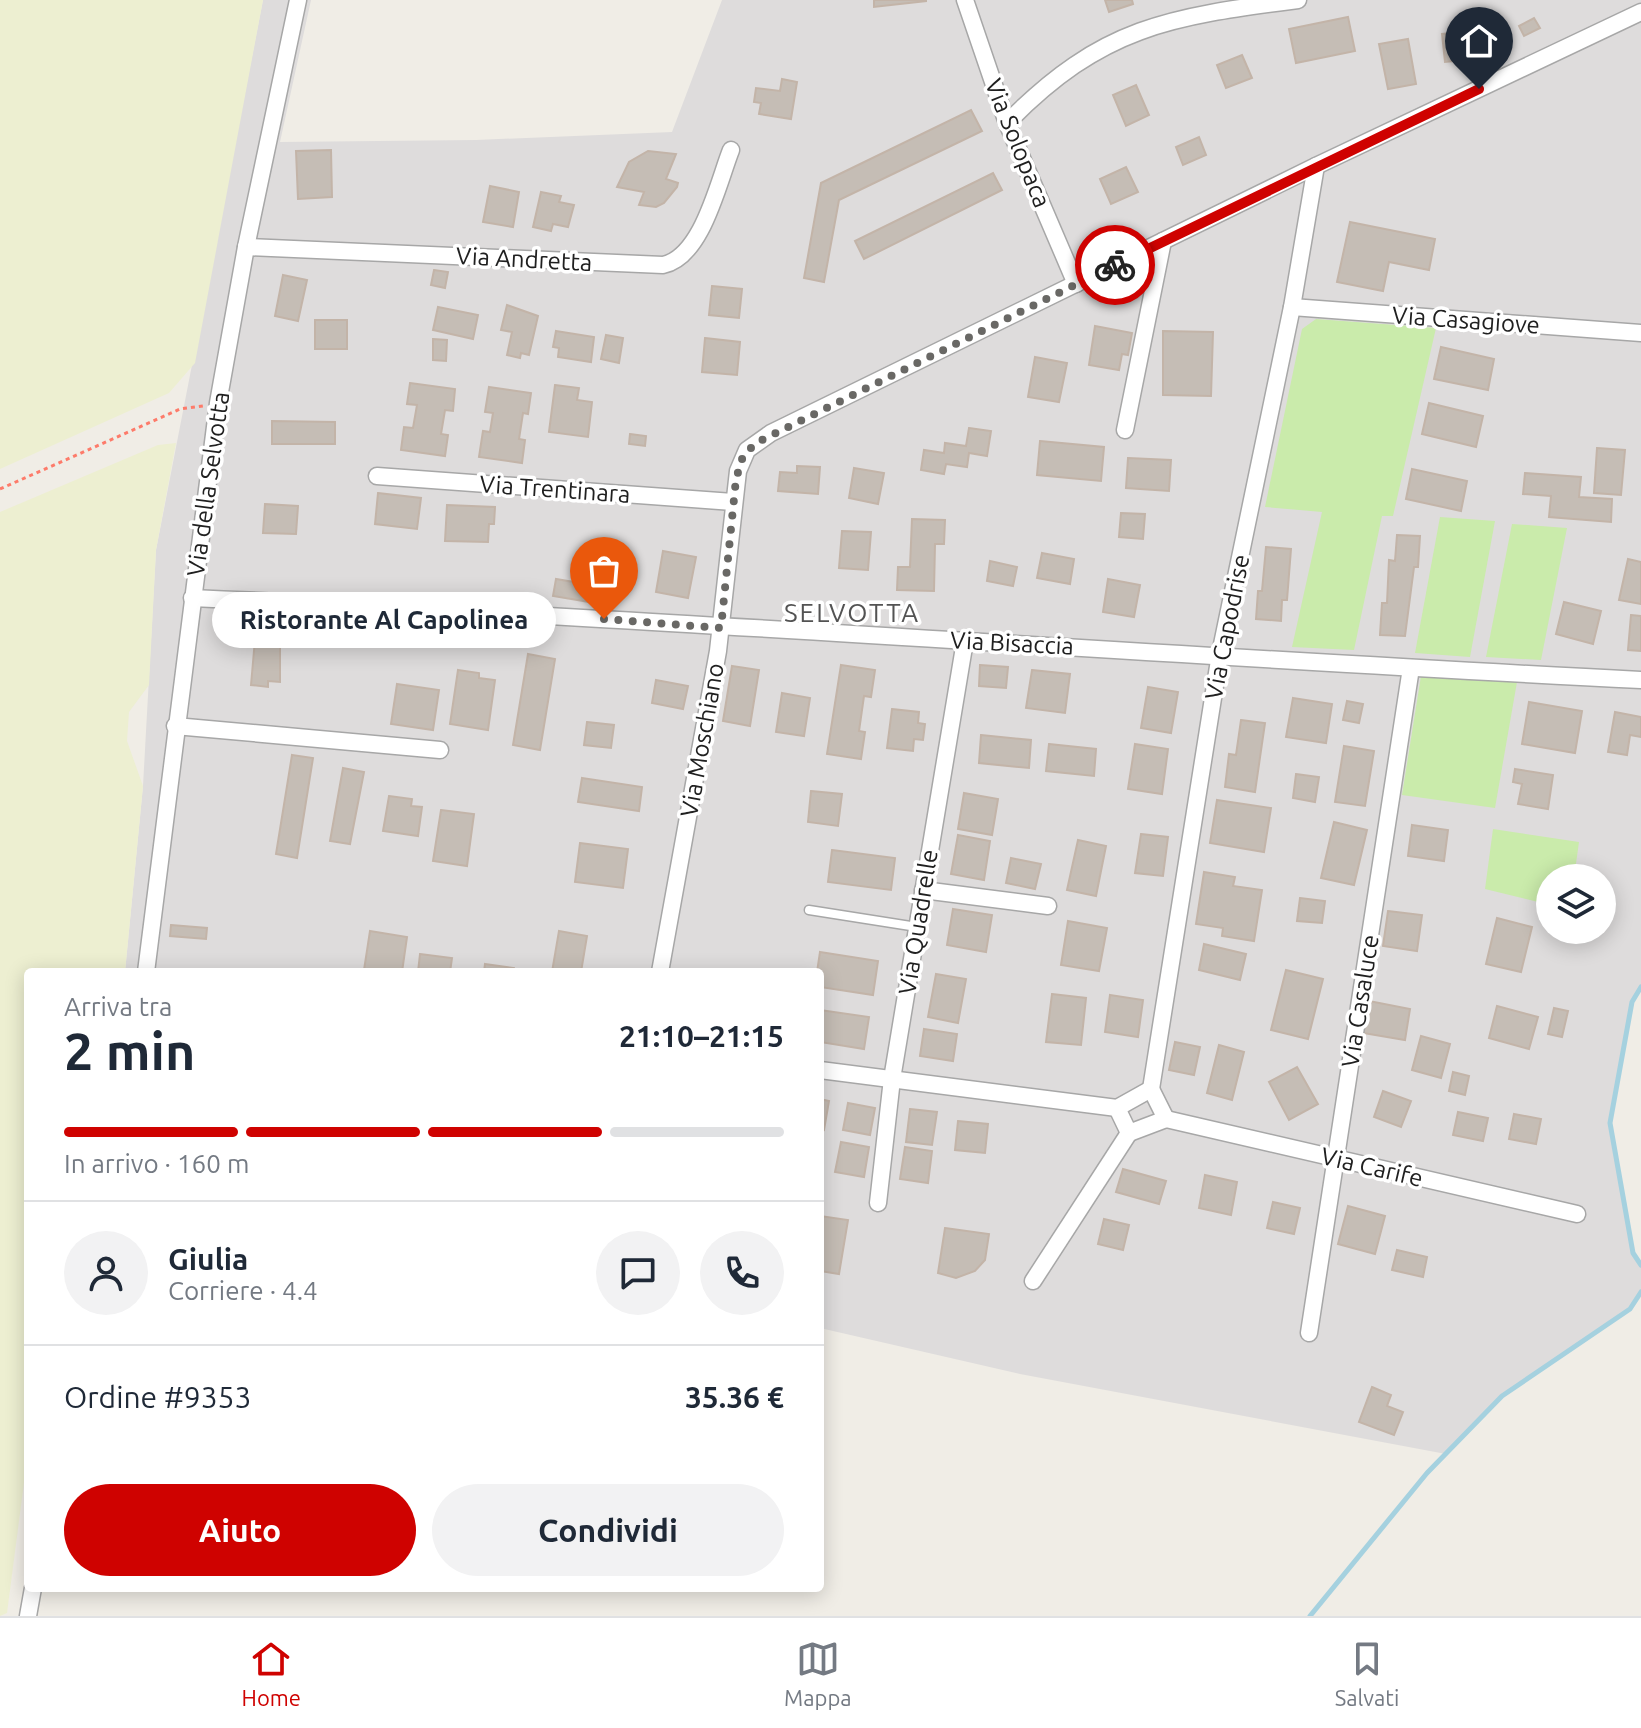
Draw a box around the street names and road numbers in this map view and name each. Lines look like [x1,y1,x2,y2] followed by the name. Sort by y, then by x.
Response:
[980,75,1056,211] street label: Via Solopaca
[455,242,593,276] street label: Via Andretta
[1391,301,1541,339] street label: Via Casagiove
[182,390,234,578] street label: Via della Selvotta
[479,470,631,508] street label: Via Trentinara
[1200,552,1254,702] street label: Via Capodrise
[949,626,1075,660] street label: Via Bisaccia
[675,661,729,819] street label: Via Moschiano
[893,848,943,996] street label: Via Quadrelle
[1336,933,1384,1069] street label: Via Casaluce
[1318,1142,1426,1192] street label: Via Carife

